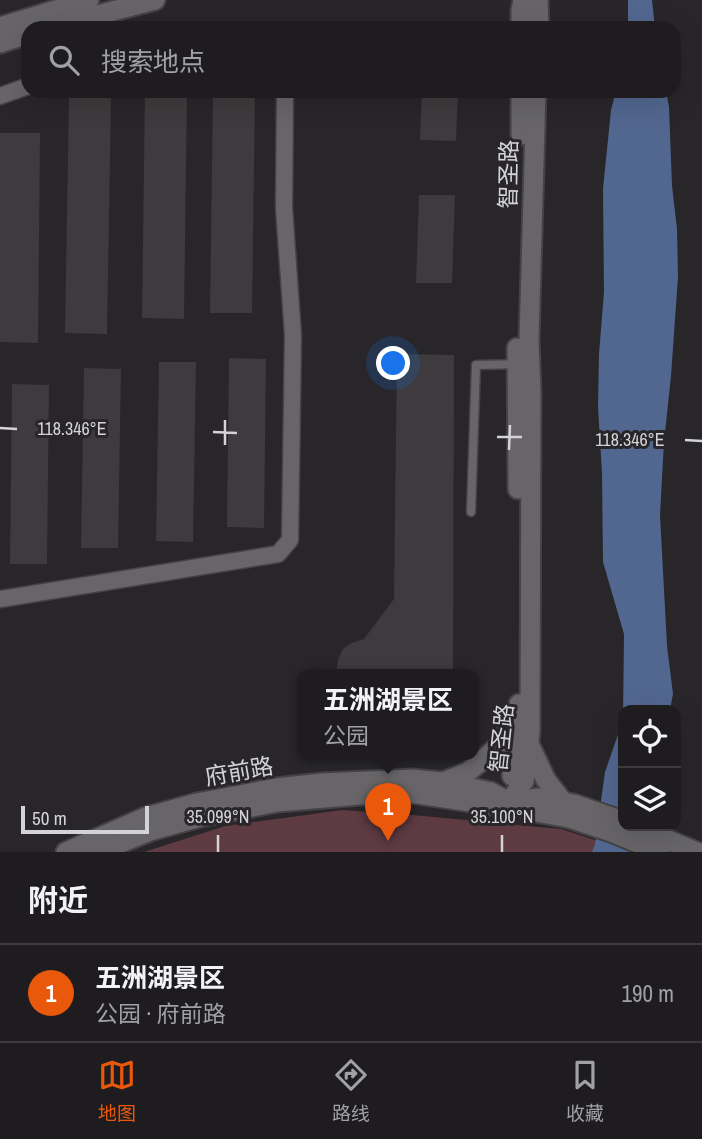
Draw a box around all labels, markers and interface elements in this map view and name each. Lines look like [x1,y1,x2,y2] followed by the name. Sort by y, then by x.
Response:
[21,21,681,98] search box
[45,41,83,79] icon: search
[101,44,205,79] text: 搜索地点
[492,139,524,209] street label: 智圣路
[376,346,410,380] your location
[37,416,107,441] text: 118.346°E
[595,427,665,452] text: 118.346°E
[297,669,479,760] popup
[323,682,453,717] text: 五洲湖景区
[482,702,520,774] street label: 智圣路
[618,705,681,831] map controls
[618,705,681,768] button: locate
[323,720,369,751] text: 公园
[202,750,276,792] street label: 府前路
[618,768,681,831] button: layers
[365,783,411,841] pin: 1
[21,803,149,835] scale bar
[187,804,250,829] text: 35.099°N
[471,804,534,829] text: 35.100°N
[32,805,67,831] text: 50 m
[28,880,88,920] text: 附近
[95,960,225,995] text: 五洲湖景区
[46,978,56,1009] text: 1
[622,978,674,1009] text: 190 m
[95,998,226,1029] text: 公园 · 府前路
[98,1056,136,1126] tab: 地图
[332,1056,370,1126] tab: 路线
[566,1056,604,1126] tab: 收藏

